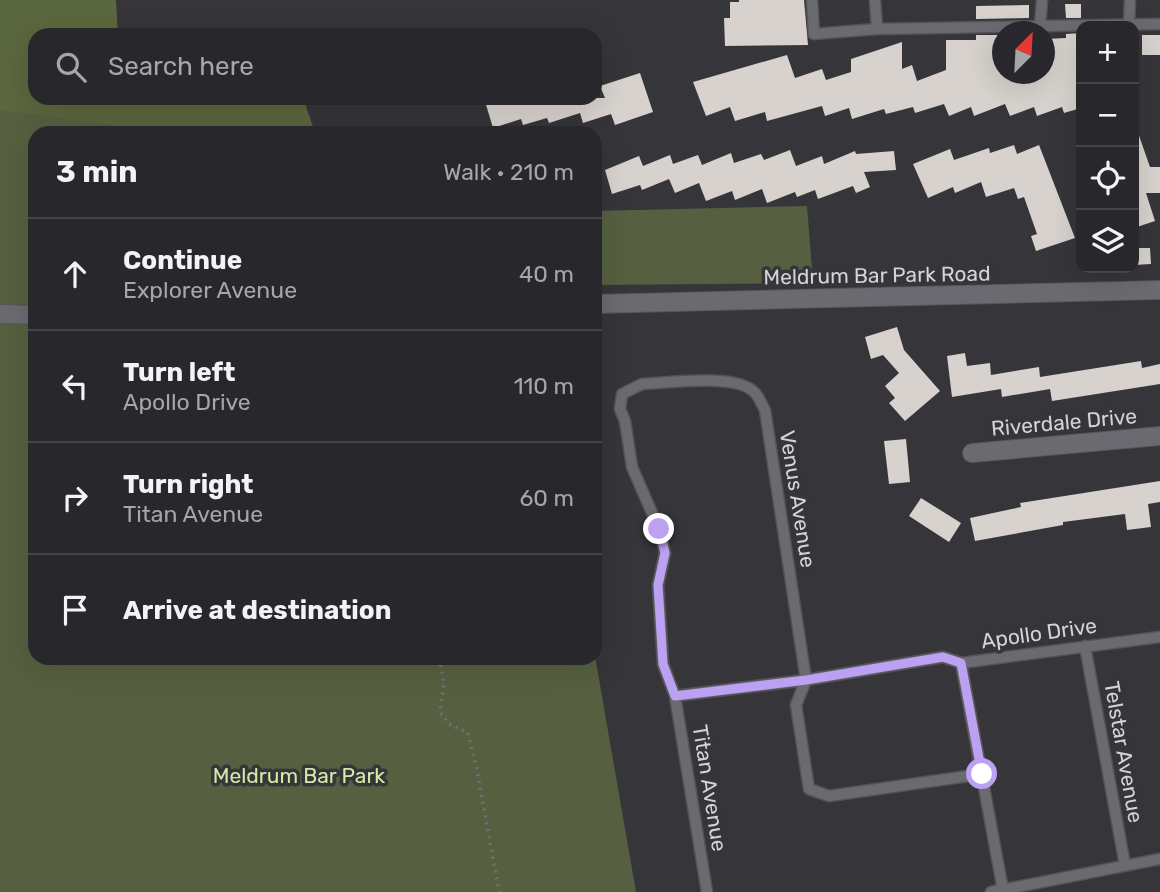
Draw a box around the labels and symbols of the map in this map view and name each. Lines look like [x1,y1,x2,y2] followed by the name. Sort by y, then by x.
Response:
[992,21,1055,84] north arrow
[763,261,991,289] street label: Meldrum Bar Park Road
[990,403,1138,441] street label: Riverdale Drive
[775,429,821,569] street label: Venus Avenue
[643,513,674,544] route end
[980,613,1098,653] street label: Apollo Drive
[1099,679,1149,825] street label: Telstar Avenue
[688,723,732,853] street label: Titan Avenue
[966,758,997,789] route start
[213,763,385,788] park label: Meldrum Bar Park

